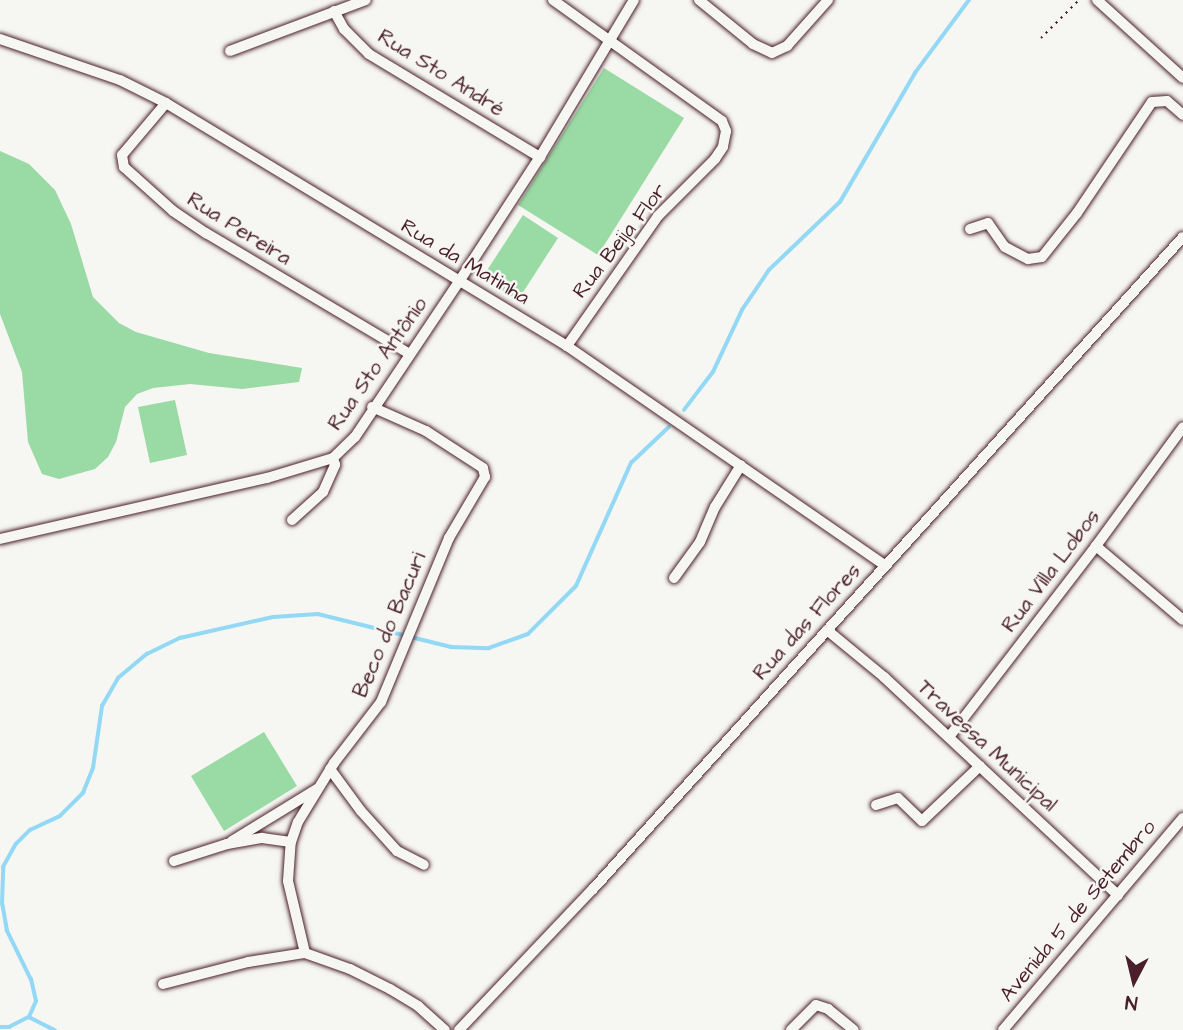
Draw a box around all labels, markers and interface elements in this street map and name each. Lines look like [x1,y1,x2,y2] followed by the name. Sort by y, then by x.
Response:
[373,24,509,122] street label: Rua Sto André
[568,179,672,303] street label: Rua Beija Flor
[182,187,296,271] street label: Rua Pereira
[396,214,534,310] street label: Rua da Matinha
[323,293,433,435] street label: Rua Sto Antônio
[997,505,1105,637] street label: Rua Villa Lobos
[348,549,432,701] street label: Beco do Bacuri
[748,558,866,686] street label: Rua das Flores
[912,675,1062,817] street label: Travessa Municipal
[995,815,1161,1007] street label: Avenida 5 de Setembro
[1099,946,1169,1016] north arrow
[1124,988,1139,1016] text: N

